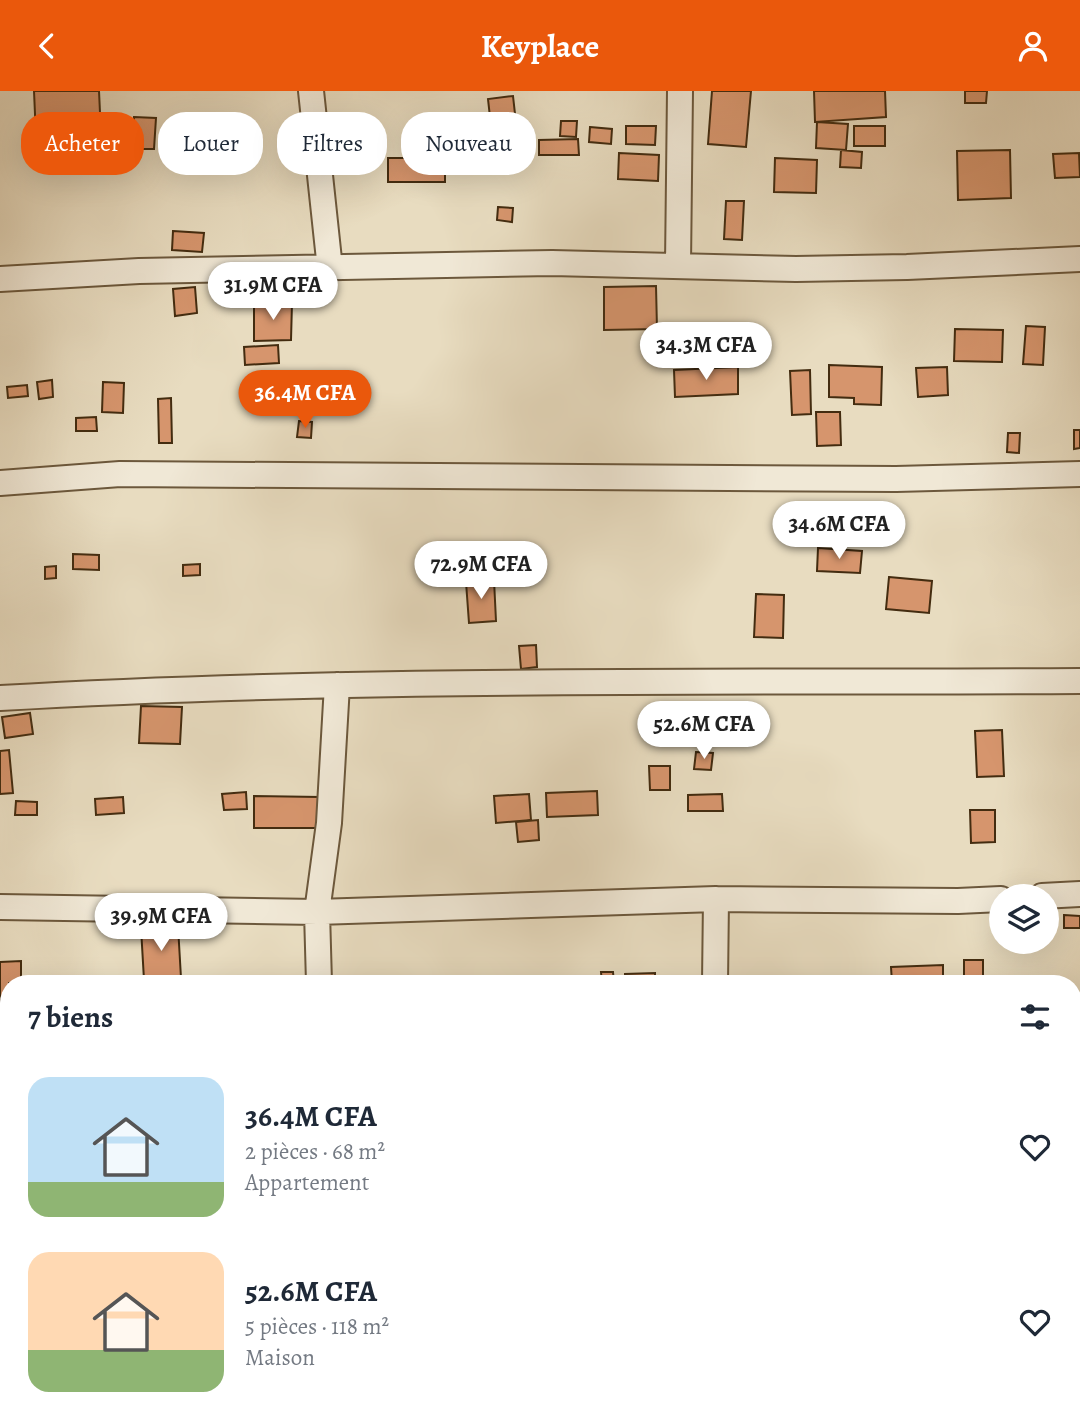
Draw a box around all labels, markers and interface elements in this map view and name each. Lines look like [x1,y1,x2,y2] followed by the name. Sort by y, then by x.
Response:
[481,24,599,68] text: Keyplace
[28,27,66,65] icon: back
[1014,27,1052,65] icon: person
[21,112,144,175] chip: Acheter
[158,112,263,175] chip: Louer
[277,112,387,175] chip: Filtres
[401,112,536,175] chip: Nouveau
[193,263,353,322] pin: 31.9M CFA
[224,269,322,300] text: 31.9M CFA
[626,323,786,382] pin: 34.3M CFA
[656,329,756,360] text: 34.3M CFA
[225,371,385,430] pin: 36.4M CFA
[254,377,356,408] text: 36.4M CFA
[759,501,919,561] pin: 34.6M CFA
[788,508,890,539] text: 34.6M CFA
[401,541,561,601] pin: 72.9M CFA
[430,548,532,579] text: 72.9M CFA
[624,701,784,761] pin: 52.6M CFA
[653,708,755,739] text: 52.6M CFA
[989,884,1059,954] map controls
[989,884,1059,954] button: layers
[81,893,241,953] pin: 39.9M CFA
[111,900,211,931] text: 39.9M CFA
[28,997,113,1037] text: 7 biens
[1016,998,1054,1036] icon: filters
[245,1096,377,1136] text: 36.4M CFA
[84,1105,168,1189] icon: home
[1016,1128,1054,1166] icon: heart
[245,1136,385,1167] text: 2 pièces · 68 m²
[245,1167,369,1198] text: Appartement
[245,1271,377,1311] text: 52.6M CFA
[84,1280,168,1364] icon: home
[1016,1303,1054,1341] icon: heart
[245,1311,389,1342] text: 5 pièces · 118 m²
[245,1342,315,1373] text: Maison

